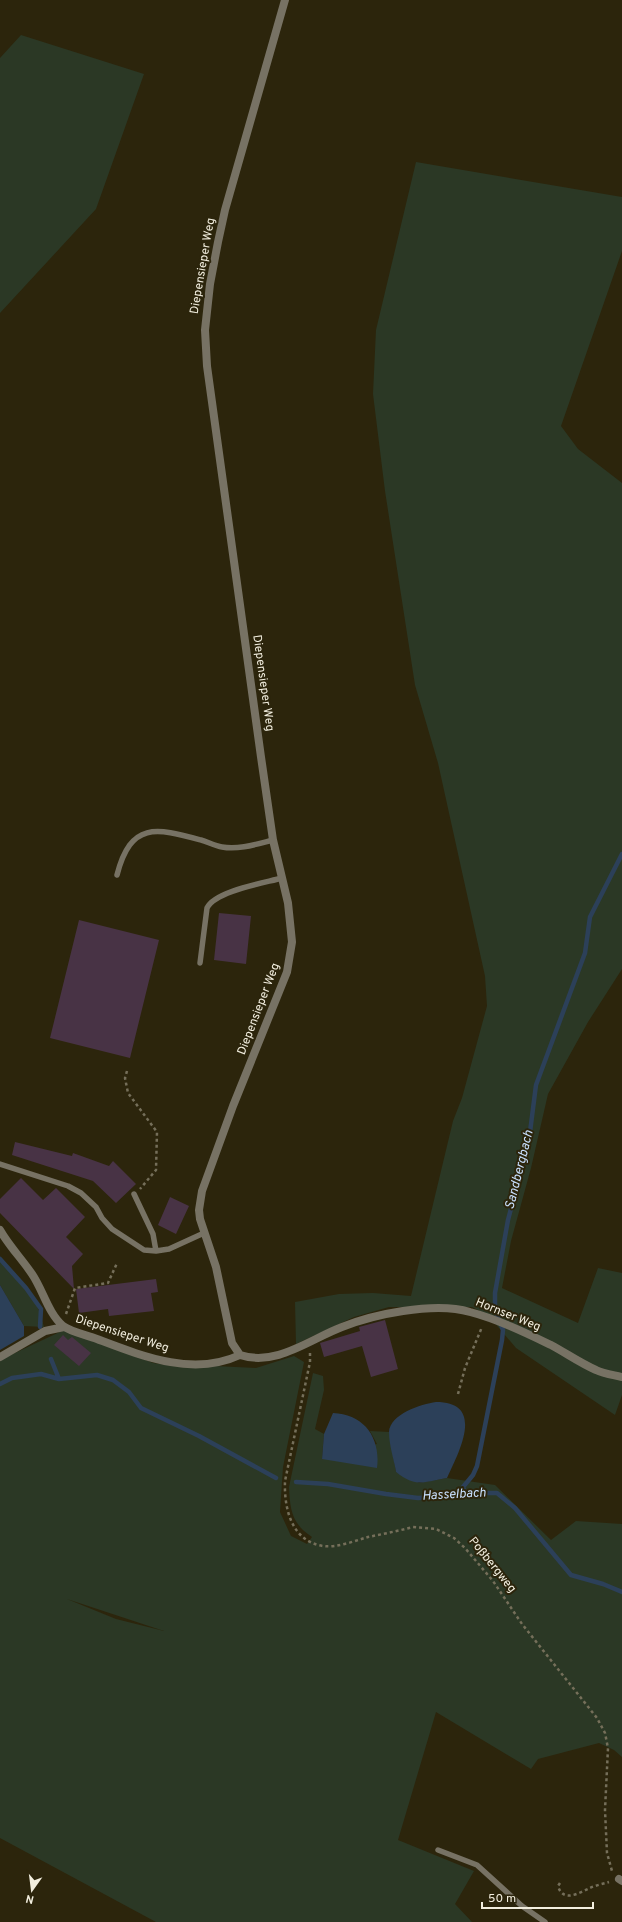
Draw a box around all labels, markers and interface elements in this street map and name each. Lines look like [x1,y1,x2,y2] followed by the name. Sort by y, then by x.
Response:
[187,217,219,315] street label: Diepensieper Weg
[248,634,278,732] street label: Diepensieper Weg
[234,961,284,1057] street label: Diepensieper Weg
[502,1129,538,1211] water label: Sandbergbach
[473,1295,543,1335] street label: Hornser Weg
[73,1311,171,1357] street label: Diepensieper Weg
[422,1485,486,1505] water label: Hasselbach
[465,1534,519,1596] street label: Poßbergweg
[12,1870,52,1910] north arrow
[482,1884,593,1910] scale bar
[24,1891,35,1906] text: N
[488,1891,516,1907] text: 50 m

